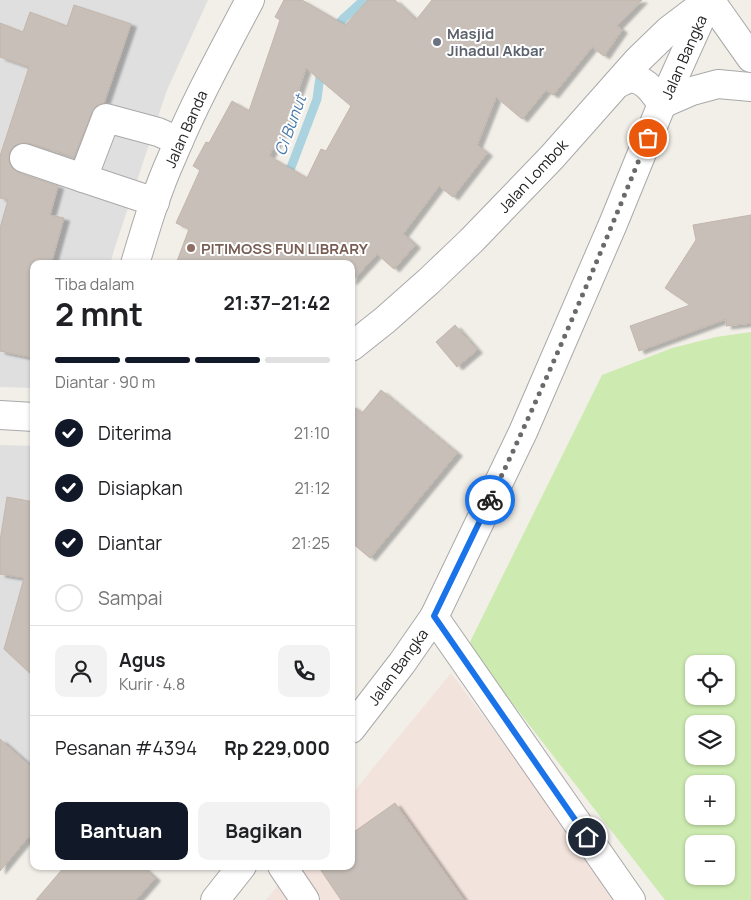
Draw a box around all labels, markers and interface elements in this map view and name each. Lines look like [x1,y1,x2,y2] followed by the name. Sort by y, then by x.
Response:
[656,12,712,102] street label: Jalan Bangka
[447,23,545,61] place label: Masjid Jihadul Akbar
[431,36,443,48] marker: Masjid Jihadul Akbar
[160,87,212,171] street label: Jalan Banda
[269,90,312,158] water label: Ci Bunut
[627,117,669,159] pin
[634,124,662,152] icon: bag
[493,134,573,217] street label: Jalan Lombok
[201,238,369,259] place label: PITIMOSS FUN LIBRARY
[185,242,197,254] marker: PITIMOSS FUN LIBRARY
[55,273,134,295] text: Tiba dalam
[223,290,330,316] text: 21:37–21:42
[55,292,143,336] text: 2 mnt
[55,371,155,393] text: Diantar · 90 m
[55,419,83,447] icon: check
[98,420,171,446] text: Diterima
[294,422,330,444] text: 21:10
[55,474,83,502] icon: check
[98,475,183,501] text: Disiapkan
[465,475,515,525] courier
[294,477,330,499] text: 21:12
[476,486,504,514] icon: bike
[55,529,83,557] icon: check
[98,530,162,556] text: Diantar
[291,532,330,554] text: 21:25
[98,585,163,611] text: Sampai
[363,624,433,710] street label: Jalan Bangka
[55,645,107,697] button: person
[278,645,330,697] button: phone
[119,647,166,673] text: Agus
[685,655,735,885] map controls
[685,655,735,705] button: locate
[119,673,185,695] text: Kurir · 4.8
[685,715,735,765] button: layers
[55,735,197,761] text: Pesanan #4394
[224,735,330,761] text: Rp 229,000
[685,775,735,825] button: +
[55,802,188,860] button: Bantuan
[198,802,330,860] button: Bagikan
[566,816,608,858] pin
[573,823,601,851] icon: home
[685,835,735,885] button: −

